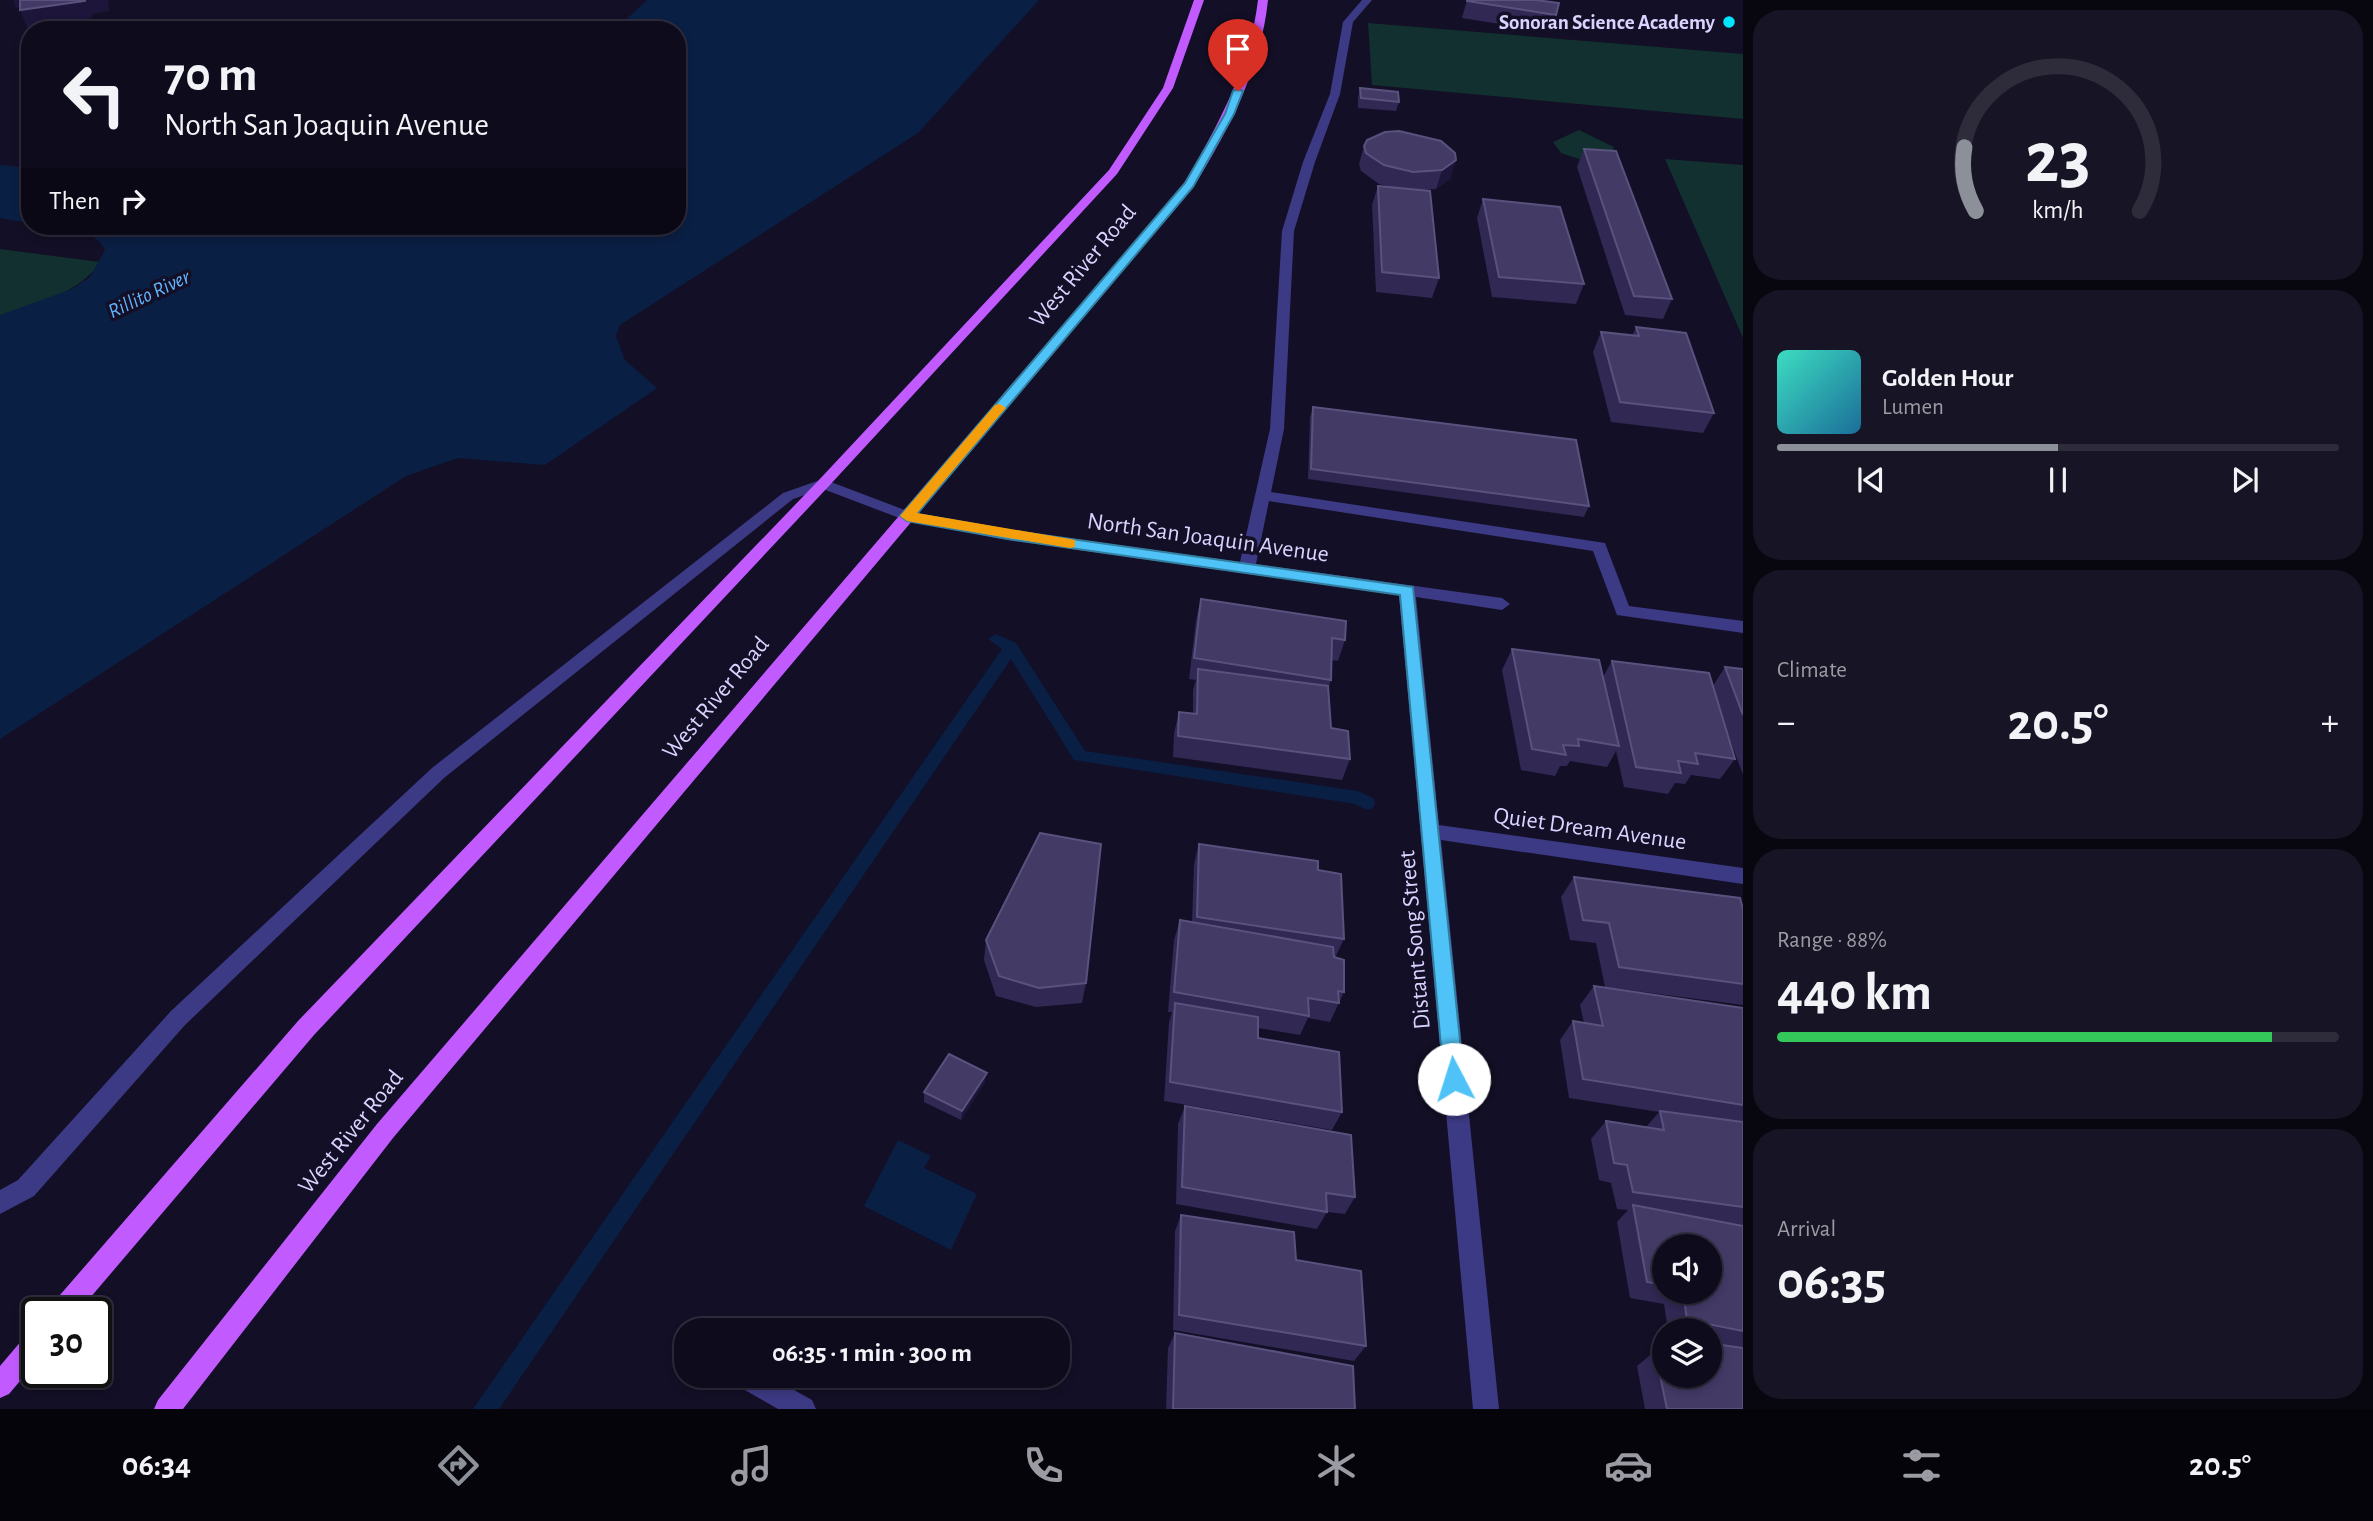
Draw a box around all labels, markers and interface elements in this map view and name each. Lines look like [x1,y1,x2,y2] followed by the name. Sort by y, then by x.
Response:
[1499,12,1716,33] place label: Sonoran Science Academy
[1721,14,1737,30] marker: Sonoran Science Academy
[1208,19,1268,91] pin
[1219,30,1257,68] icon: arrive
[49,49,140,140] icon: left
[164,51,258,100] text: 70 m
[164,109,489,141] text: North San Joaquin Avenue
[2025,123,2091,196] text: 23
[114,182,152,220] icon: right
[49,188,100,214] text: Then
[2032,198,2084,223] text: km/h
[1025,200,1141,332] street label: West River Road
[105,265,194,322] water label: Rillito River
[1882,365,2013,391] text: Golden Hour
[1882,396,1944,419] text: Lumen
[1852,461,1890,499] icon: previous
[2039,461,2077,499] icon: pause
[2226,461,2264,499] icon: next
[1086,509,1330,567] street label: North San Joaquin Avenue
[658,632,774,764] street label: West River Road
[1777,659,1847,682] text: Climate
[2007,697,2109,749] text: 20.5°
[1777,704,1795,742] text: −
[2321,704,2339,742] text: +
[1492,804,1688,854] street label: Quiet Dream Avenue
[1395,849,1435,1031] street label: Distant Song Street
[1777,929,1887,952] text: Range · 88%
[1777,967,1932,1019] text: 440 km
[1417,1042,1491,1116] position arrow
[294,1066,408,1198] street label: West River Road
[1777,1218,1836,1241] text: Arrival
[1652,1234,1722,1388] map controls
[1652,1234,1722,1304] button: sound
[1777,1256,1886,1308] text: 06:35
[21,1297,112,1388] speed limit sign: 30
[1652,1318,1722,1388] button: layers
[772,1340,972,1366] text: 06:35 · 1 min · 300 m
[434,1441,483,1490] icon: directions
[727,1441,776,1490] icon: music
[1019,1441,1068,1490] icon: phone
[1312,1441,1361,1490] icon: climate
[1604,1441,1653,1490] icon: car
[1897,1441,1946,1490] icon: filters
[122,1449,191,1481] text: 06:34
[2189,1449,2251,1481] text: 20.5°

